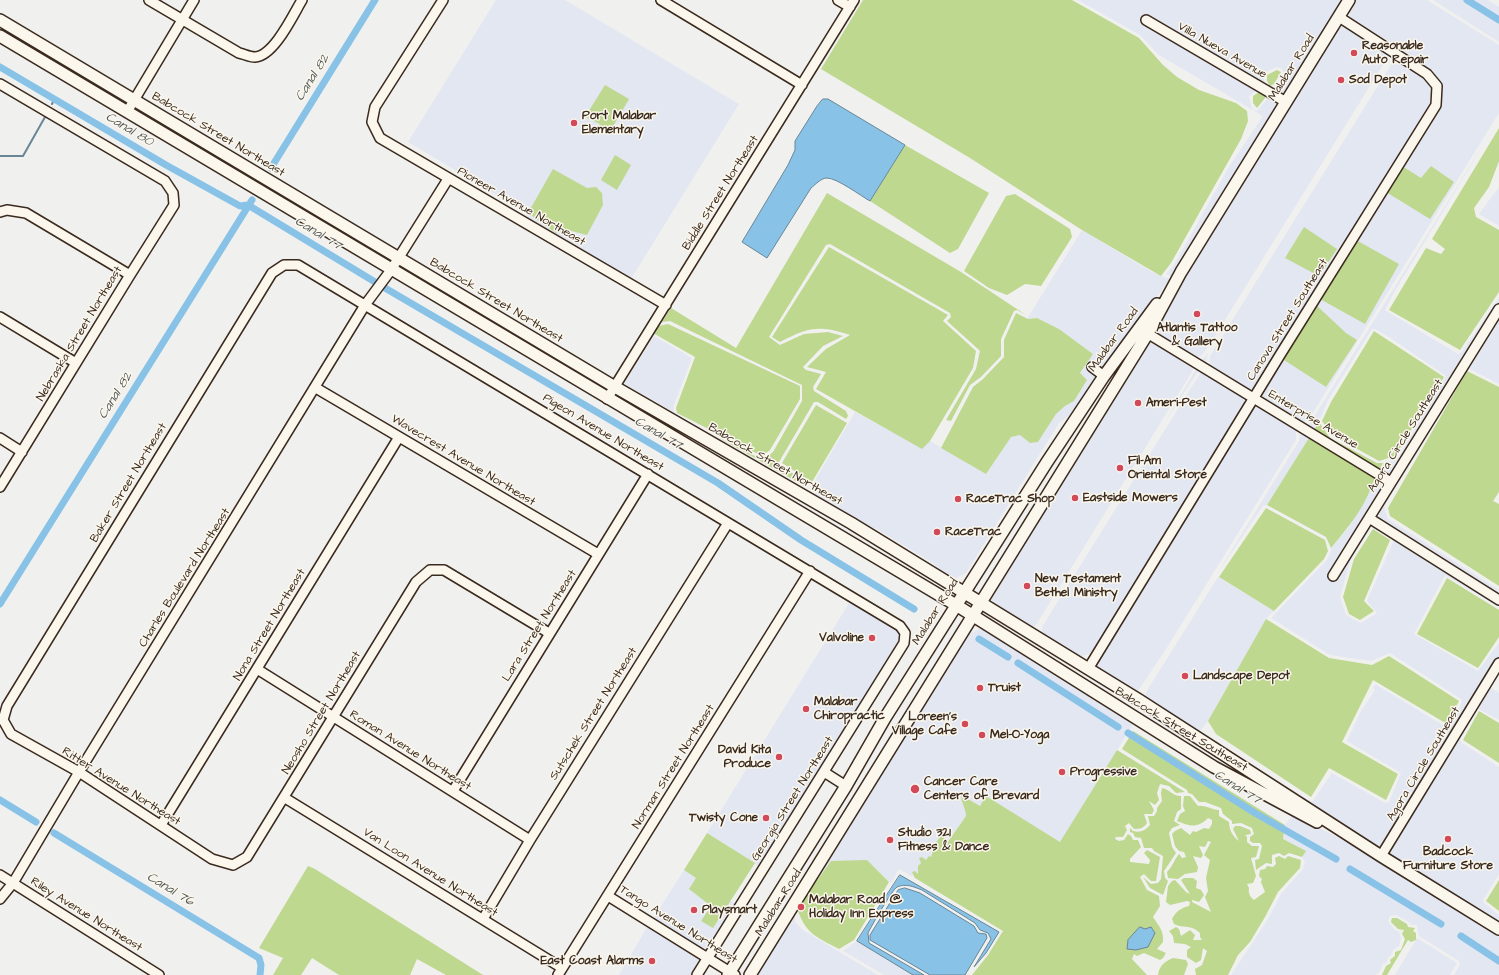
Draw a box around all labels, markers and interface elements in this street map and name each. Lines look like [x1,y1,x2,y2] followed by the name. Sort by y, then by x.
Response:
[1175,20,1269,82] street label: Villa Nueva Avenue
[1266,32,1318,104] street label: Malabar Road
[1362,39,1428,67] place label: Reasonable Auto Repair
[1349,48,1359,58] marker: Reasonable Auto Repair
[293,52,333,104] water label: Canal 82
[1349,73,1407,87] place label: Sod Depot
[1336,75,1346,85] marker: Sod Depot
[149,90,287,180] street label: Babcock Street Northeast
[582,109,656,137] place label: Port Malabar Elementary
[102,110,156,150] water label: Canal 80
[569,118,579,128] marker: Port Malabar Elementary
[680,133,762,253] street label: Biddle Street Northeast
[454,164,588,250] street label: Pioneer Avenue Northeast
[292,214,344,254] water label: Canal 77
[427,256,565,346] street label: Babcock Street Northeast
[1245,256,1331,384] street label: Canova Street Southeast
[34,264,126,404] street label: Nebraska Street Northeast
[1086,305,1142,375] street label: Malabar Road
[1192,309,1202,319] marker: Atlantis Tattoo & Gallery
[1157,321,1237,349] place label: Atlantis Tattoo & Gallery
[96,370,136,422] water label: Canal 82
[1365,377,1447,495] street label: Agora Circle Southeast
[1265,387,1361,453] street label: Enterprise Avenue
[540,391,666,475] street label: Pigeon Avenue Northeast
[1146,396,1207,410] place label: Ameri-Pest
[1133,398,1143,408] marker: Ameri-Pest
[388,412,538,510] street label: Wavecrest Avenue Northeast
[632,414,684,454] water label: Canal 77
[88,421,170,545] street label: Baker Street Northeast
[705,421,845,509] street label: Babcock Street Northeast
[1128,454,1207,482] place label: Fil-Am Oriental Store
[1115,463,1125,473] marker: Fil-Am Oriental Store
[1083,491,1178,505] place label: Eastside Mowers
[966,492,1054,506] place label: RaceTrac Shop
[1070,493,1080,503] marker: Eastside Mowers
[953,494,963,504] marker: RaceTrac Shop
[136,506,234,650] street label: Charles Boulevard Northeast
[945,525,1002,539] place label: RaceTrac
[932,527,942,537] marker: RaceTrac
[231,566,309,684] street label: Nona Street Northeast
[500,568,580,684] street label: Lara Street Northeast
[1035,572,1121,600] place label: New Testament Bethel Ministry
[910,576,962,648] street label: Malabar Road
[1022,581,1032,591] marker: New Testament Bethel Ministry
[819,631,864,645] place label: Valvoline
[867,633,877,643] marker: Valvoline
[547,645,641,783] street label: Sutschek Street Northeast
[279,649,365,777] street label: Neosho Street Northeast
[1193,669,1290,683] place label: Landscape Depot
[1180,671,1190,681] marker: Landscape Depot
[988,681,1021,695] place label: Truist
[975,683,985,693] marker: Truist
[1112,685,1250,775] street label: Babcock Street Southeast
[814,695,885,723] place label: Malabar Chiropractic
[630,702,718,832] street label: Norman Street Northeast
[801,704,811,714] marker: Malabar Chiropractic
[1384,704,1464,824] street label: Agora Circle Southeast
[347,708,473,794] street label: Roman Avenue Northeast
[892,710,957,738] place label: Loreen's Village Cafe
[960,719,970,729] marker: Loreen's Village Cafe
[990,728,1049,742] place label: Mel-O-Yoga
[977,730,987,740] marker: Mel-O-Yoga
[749,734,837,864] street label: Georgia Street Northeast
[718,743,771,771] place label: David Kita Produce
[59,745,183,829] street label: Ritter Avenue Northeast
[774,752,784,762] marker: David Kita Produce
[1070,765,1137,779] place label: Progressive
[1057,767,1067,777] marker: Progressive
[1211,768,1263,808] water label: Canal 77
[924,775,1039,803] place label: Cancer Care Centers of Brevard
[909,783,921,795] marker: Cancer Care Centers of Brevard
[689,811,758,825] place label: Twisty Cone
[761,813,771,823] marker: Twisty Cone
[360,826,500,920] street label: Van Loon Avenue Northeast
[898,826,989,854] place label: Studio 321 Fitness & Dance
[1443,834,1453,844] marker: Badcock Furniture Store
[885,835,895,845] marker: Studio 321 Fitness & Dance
[1403,845,1493,873] place label: Badcock Furniture Store
[753,867,805,939] street label: Malabar Road
[144,870,196,910] water label: Canal 76
[27,875,145,955] street label: Riley Avenue Northeast
[616,883,740,967] street label: Tango Avenue Northeast
[809,893,914,921] place label: Malabar Road @ Holiday Inn Express
[796,902,806,912] marker: Malabar Road @ Holiday Inn Express
[702,903,757,917] place label: Playsmart
[689,905,699,915] marker: Playsmart
[540,954,644,968] place label: East Coast Alarms
[647,956,657,966] marker: East Coast Alarms

